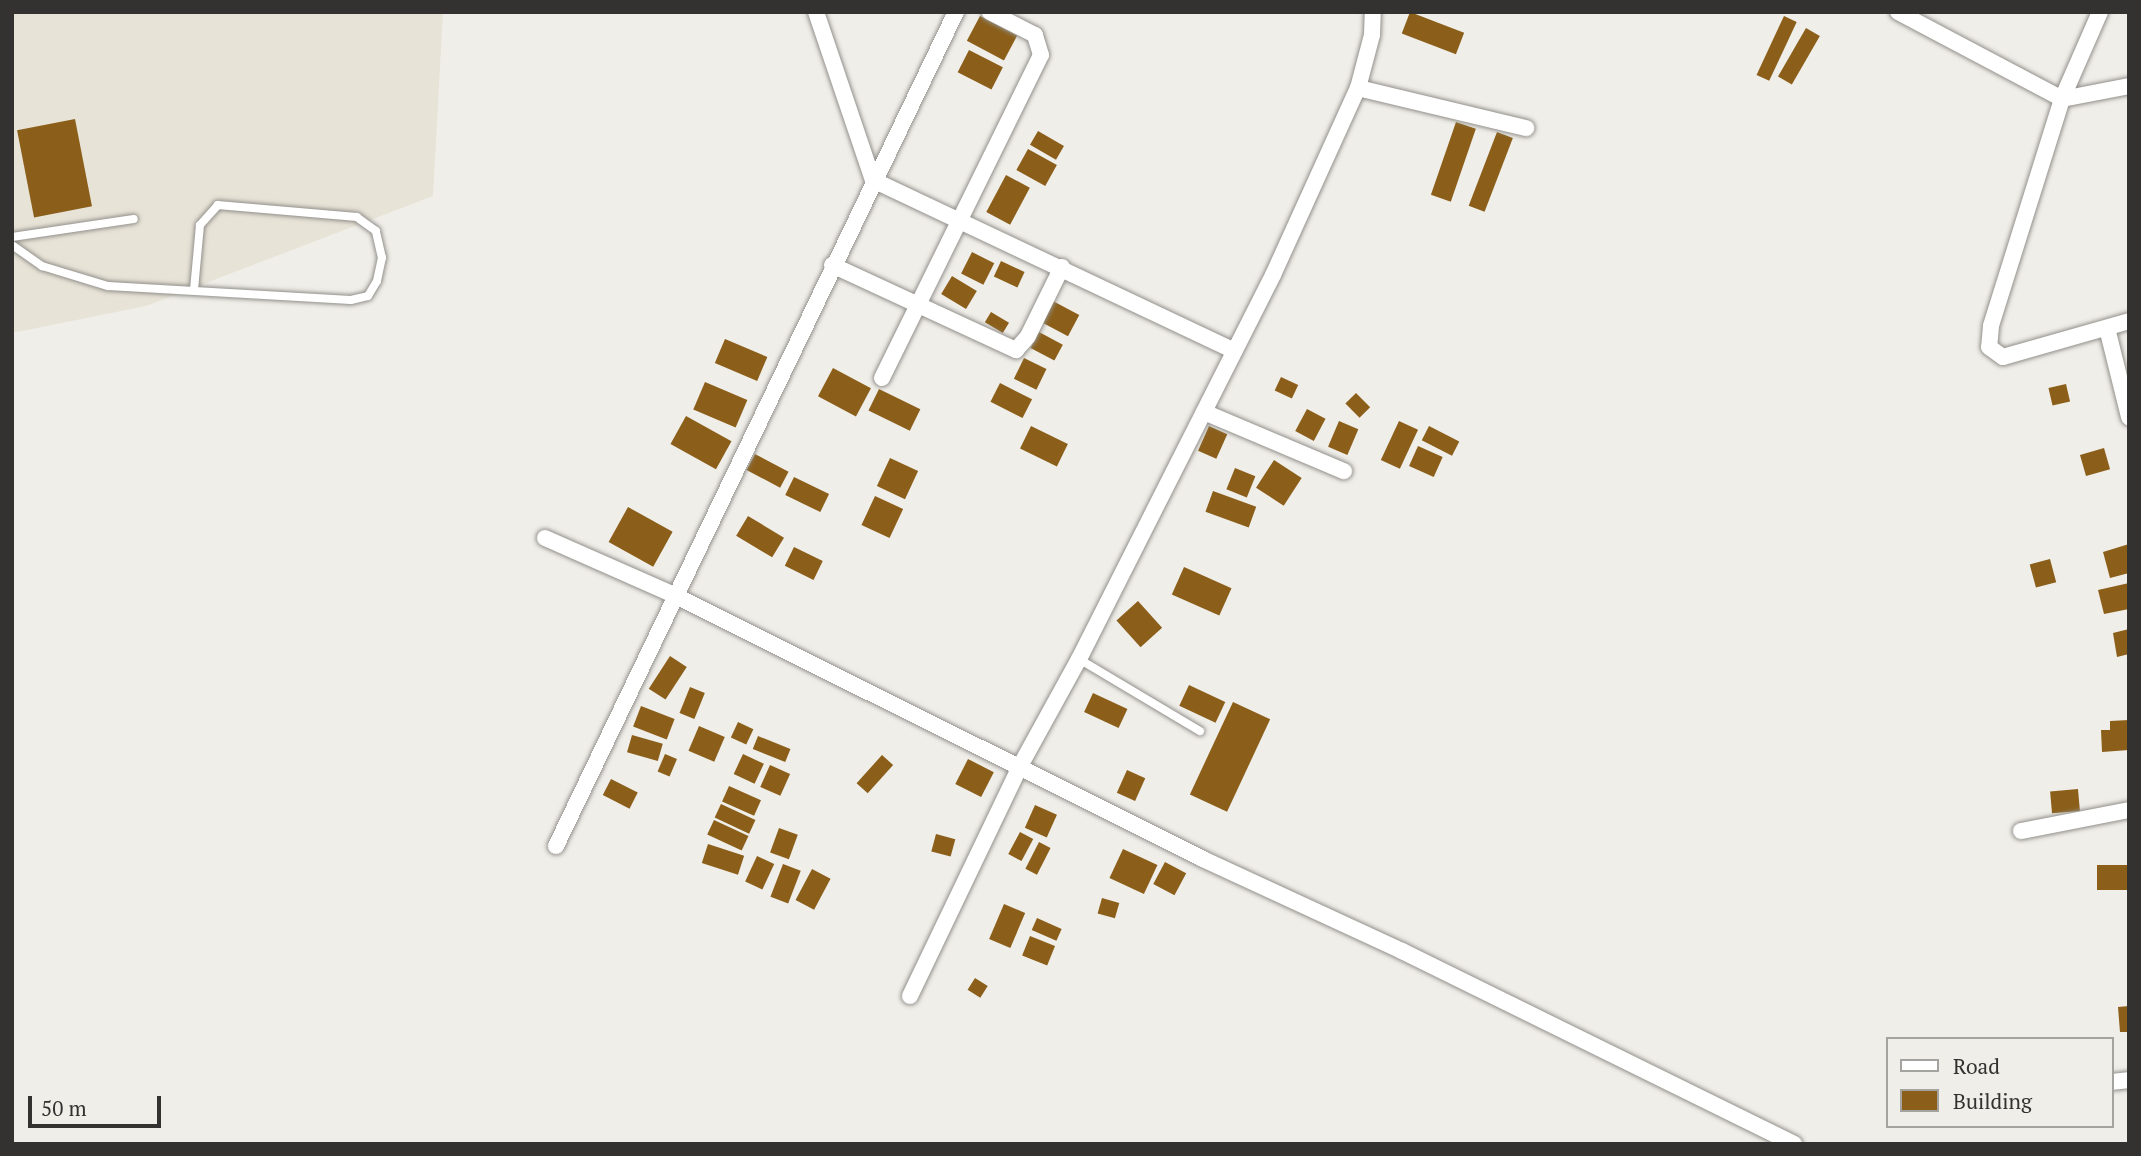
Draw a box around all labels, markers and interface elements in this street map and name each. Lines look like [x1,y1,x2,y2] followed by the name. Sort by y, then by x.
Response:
[1885,1037,2113,1128] legend
[1953,1052,2000,1080] text: Road
[32,1082,164,1126] scale bar
[1953,1087,2032,1115] text: Building
[41,1094,87,1122] text: 50 m

